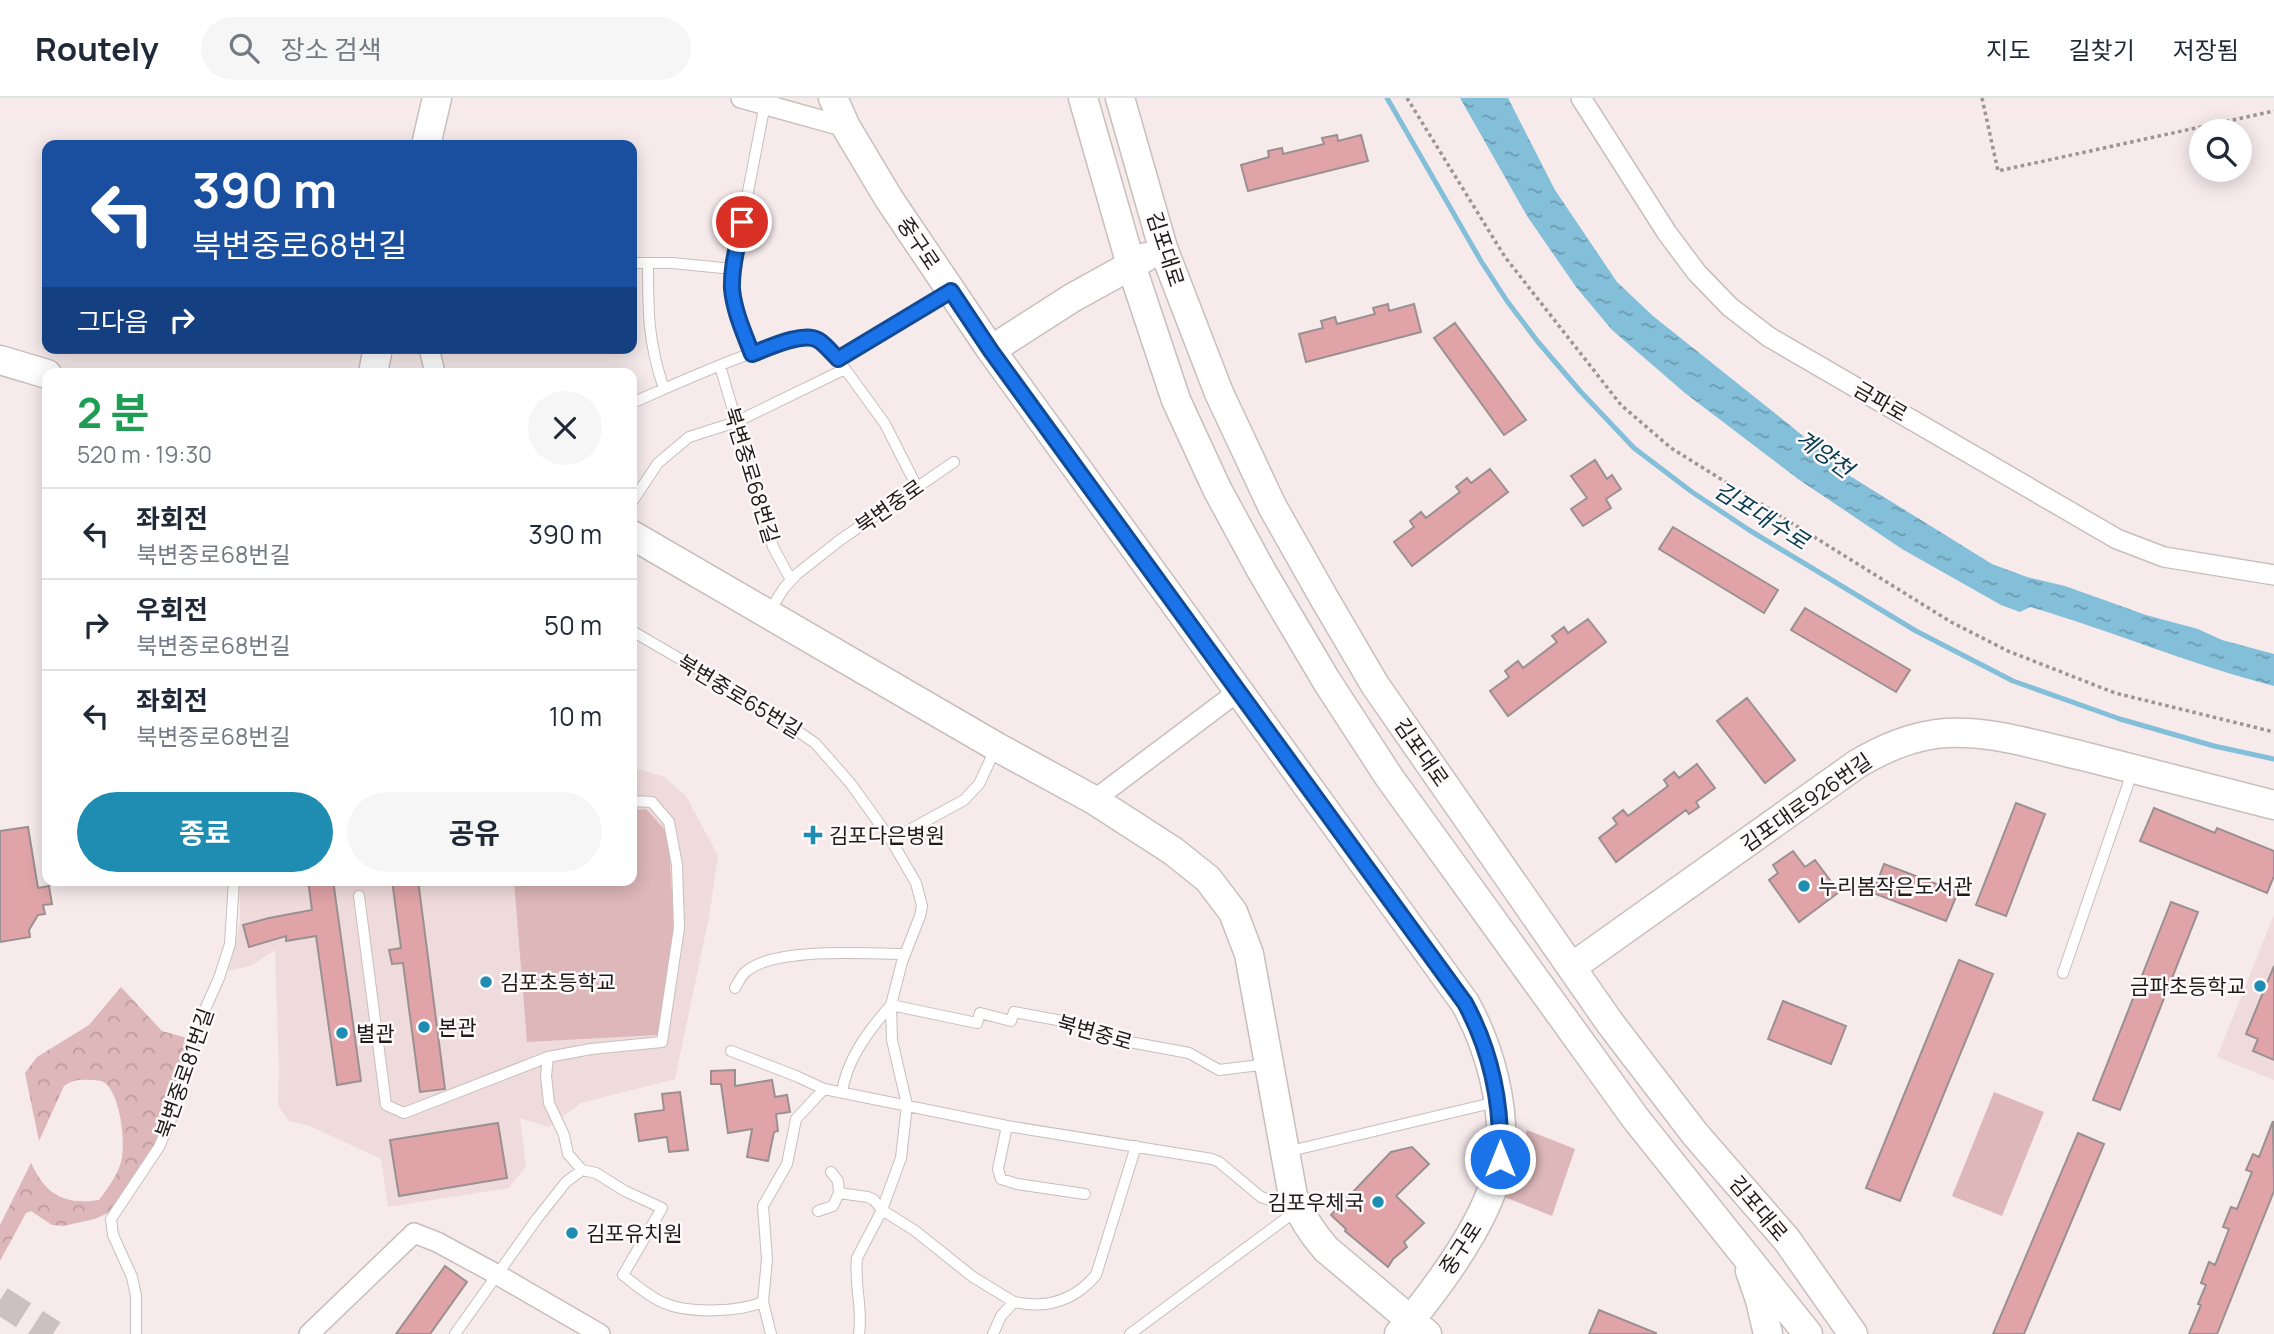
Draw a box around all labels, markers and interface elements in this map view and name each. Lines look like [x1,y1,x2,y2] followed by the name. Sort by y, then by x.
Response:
[201,17,691,80] search box
[35,26,159,71] text: Routely
[225,29,263,67] icon: search
[281,31,382,67] text: 장소 검색
[1986,33,2031,66] text: 지도
[2069,33,2135,66] text: 길찾기
[2173,33,2239,66] text: 저장됨
[2189,119,2252,182] map controls
[2189,119,2252,182] button: search
[192,156,337,223] text: 390 m
[77,168,168,259] icon: left
[712,192,772,252] pin
[723,203,761,241] icon: arrive
[1141,208,1191,290] street label: 김포대로
[891,211,947,275] street label: 중구로
[192,223,407,267] text: 북변중로68번길
[163,301,201,339] icon: right
[77,303,149,339] text: 그다음
[1849,374,1913,428] street label: 금파로
[77,383,149,441] text: 2 분
[528,391,602,465] button: close
[718,403,786,547] street label: 북변중로68번길
[1790,421,1862,486] water label: 계양천
[77,438,212,470] text: 520 m · 19:30
[849,472,929,540] street label: 북변중로
[1709,473,1817,558] water label: 김포대수로
[136,500,208,536] text: 좌회전
[77,515,115,553] icon: left
[528,516,602,552] text: 390 m
[136,538,291,570] text: 북변중로68번길
[136,591,208,627] text: 우회전
[77,606,115,644] icon: right
[544,607,602,643] text: 50 m
[136,629,291,661] text: 북변중로68번길
[672,648,808,744] street label: 북변중로65번길
[136,682,208,718] text: 좌회전
[77,697,115,735] icon: left
[549,698,602,734] text: 10 m
[1388,712,1456,792] street label: 김포대로
[136,720,291,752] text: 북변중로68번길
[1735,746,1877,858] street label: 김포대로926번길
[77,792,333,872] button: 종료
[347,792,602,872] button: 공유
[829,821,945,849] place label: 김포다은병원
[803,825,823,845] marker: 김포다은병원
[1818,872,1973,900] place label: 누리봄작은도서관
[1796,878,1812,894] marker: 누리봄작은도서관
[500,968,616,996] place label: 김포초등학교
[2130,972,2246,1000] place label: 금파초등학교
[478,974,494,990] marker: 김포초등학교
[2252,978,2268,994] marker: 금파초등학교
[149,1004,219,1142] street label: 북변중로81번길
[1054,1008,1136,1056] street label: 북변중로
[438,1013,477,1041] place label: 본관
[356,1019,395,1047] place label: 별관
[416,1019,432,1035] marker: 본관
[334,1025,350,1041] marker: 별관
[1463,1122,1537,1196] position arrow
[1723,1169,1795,1247] street label: 김포대로
[1267,1188,1364,1216] place label: 김포우체국
[1370,1194,1386,1210] marker: 김포우체국
[1432,1216,1488,1280] street label: 중구로
[586,1219,683,1247] place label: 김포유치원
[564,1225,580,1241] marker: 김포유치원

